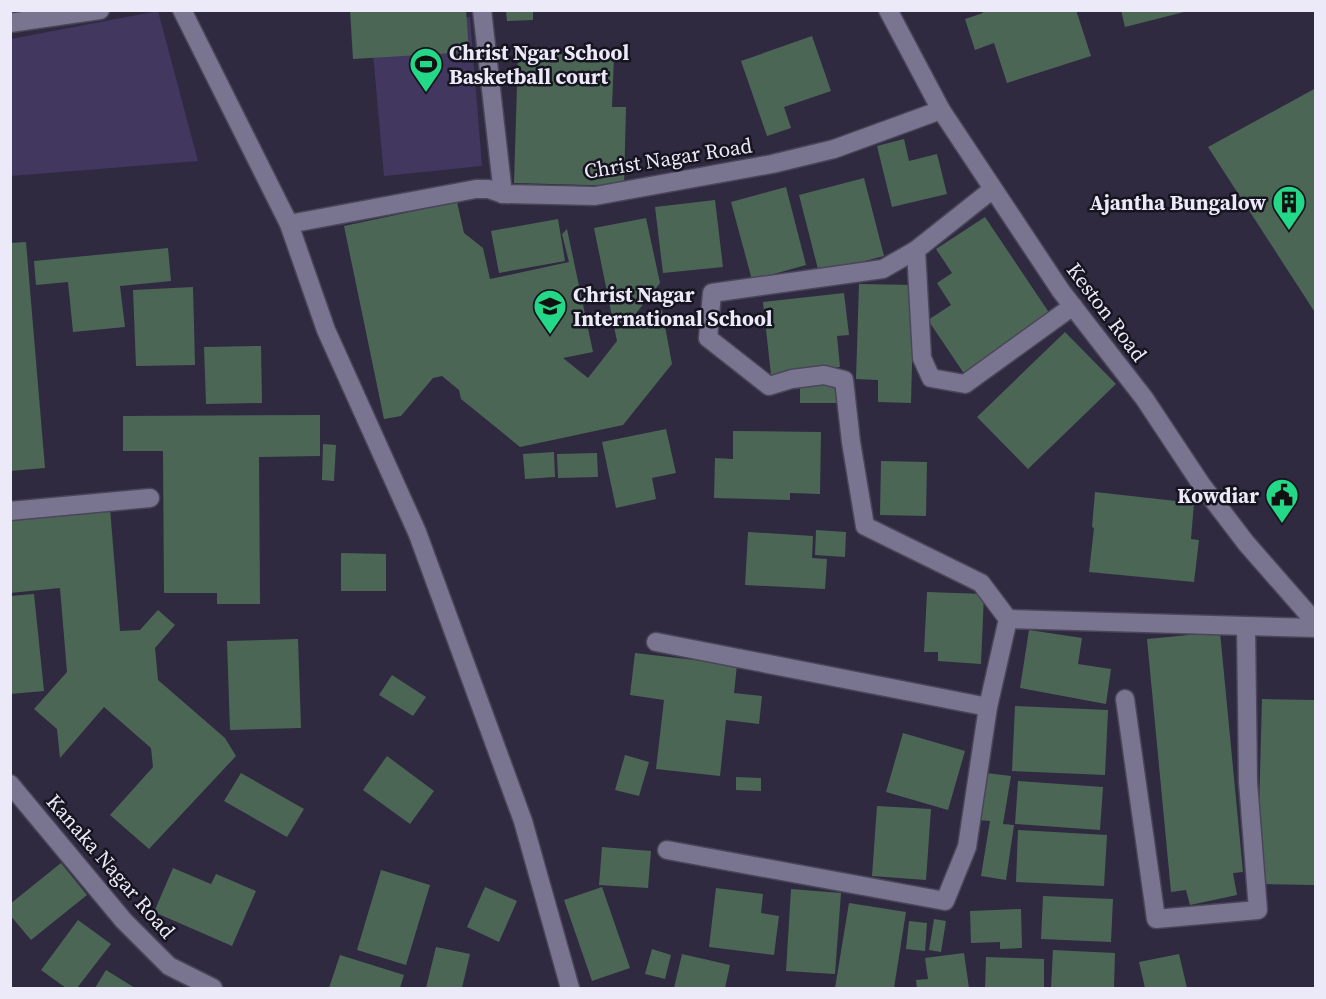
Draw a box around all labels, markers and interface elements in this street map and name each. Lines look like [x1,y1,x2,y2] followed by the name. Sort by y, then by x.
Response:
[449,38,629,91] place label: Christ Ngar School Basketball court
[408,46,444,93] sports icon: Christ Ngar School Basketball court
[582,130,754,186] street label: Christ Nagar Road
[1271,184,1307,231] building icon: Ajantha Bungalow
[1090,188,1266,217] place label: Ajantha Bungalow
[1060,257,1154,368] street label: Keston Road
[573,280,773,333] place label: Christ Nagar International School
[532,288,568,335] school or university icon: Christ Nagar International School
[1264,477,1300,524] public building icon: Kowdiar
[1177,481,1259,510] place label: Kowdiar
[40,787,182,945] street label: Kanaka Nagar Road

